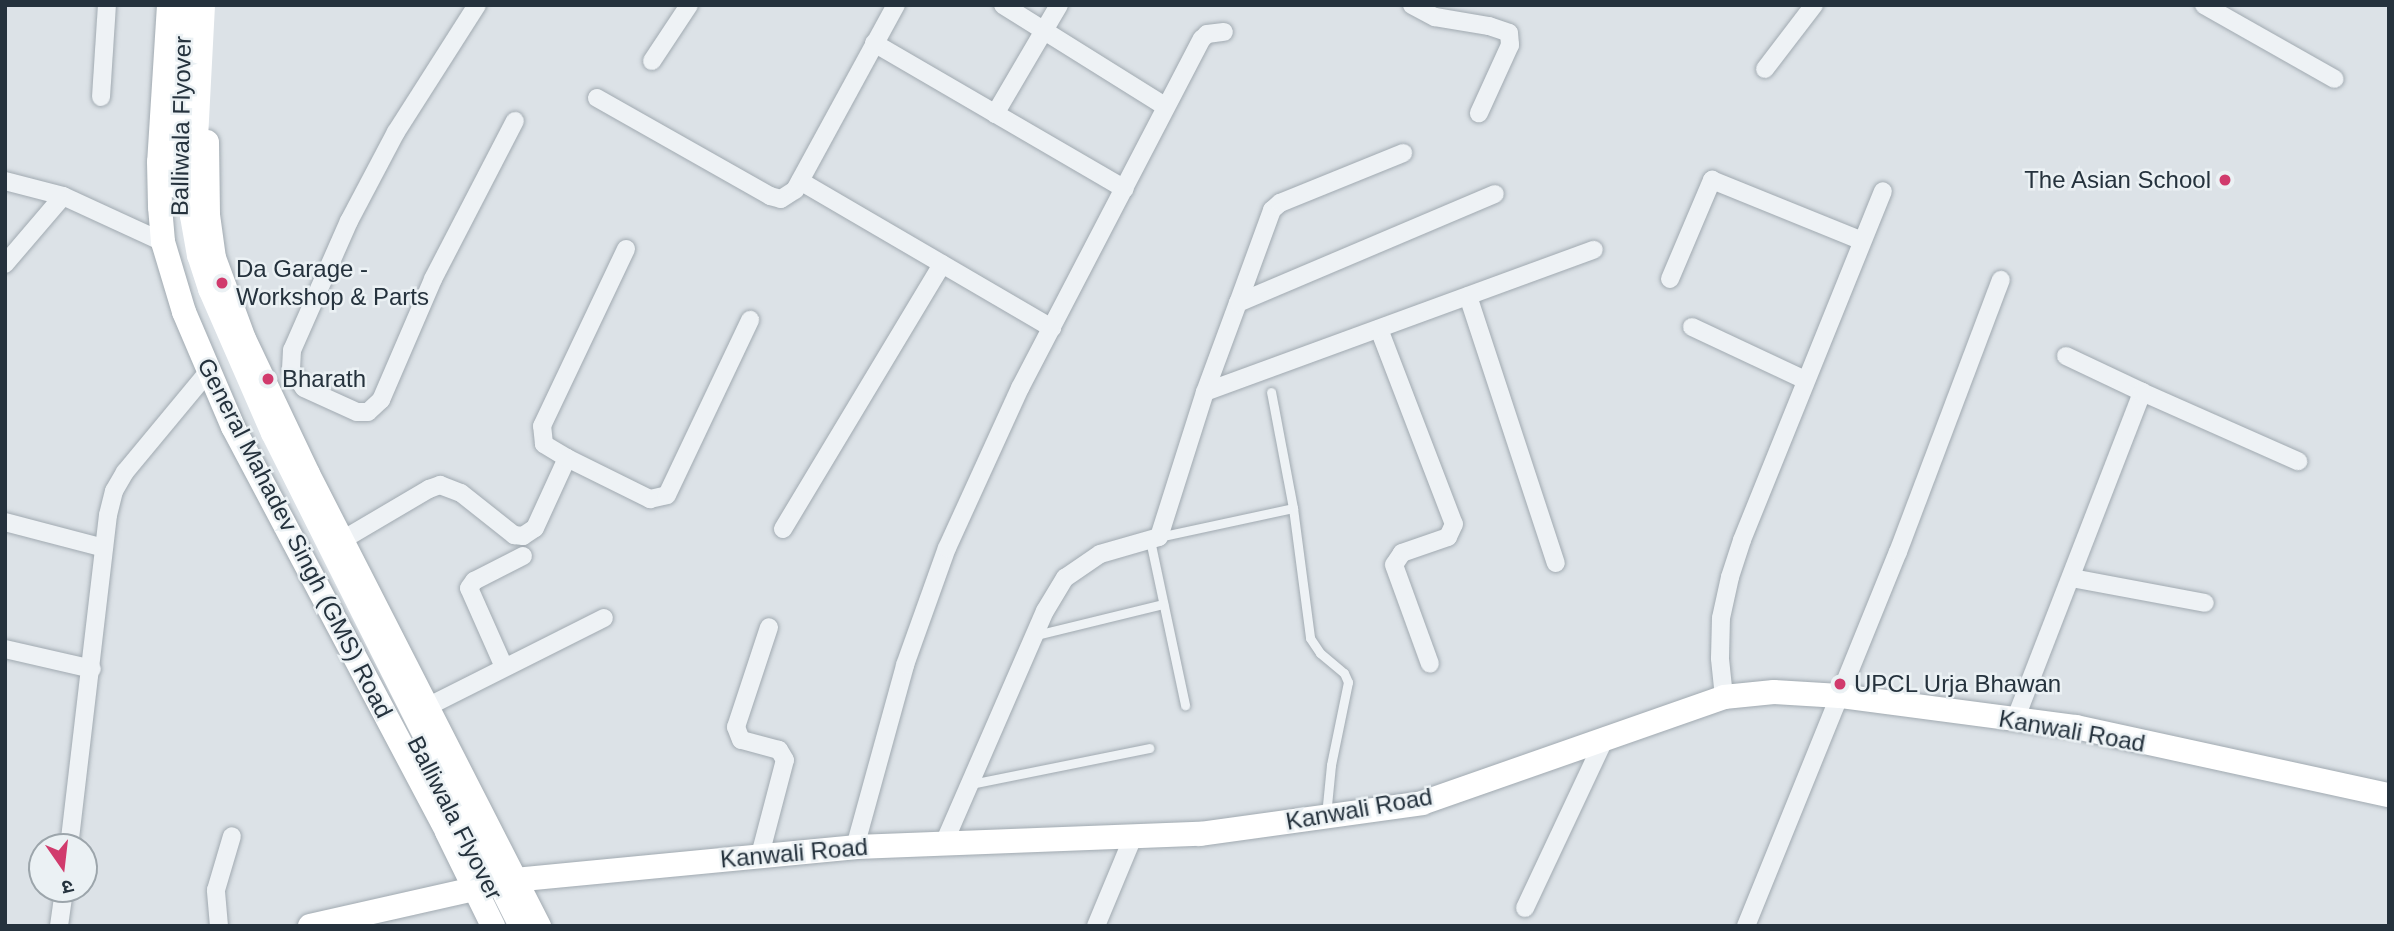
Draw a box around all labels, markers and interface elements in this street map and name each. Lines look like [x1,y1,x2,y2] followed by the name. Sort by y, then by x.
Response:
[165,36,197,216] street label: Balliwala Flyover
[2023,166,2211,194] place label: The Asian School
[2217,172,2233,188] marker: The Asian School
[236,255,429,311] place label: Da Garage - Workshop & Parts
[214,275,230,291] marker: Da Garage - Workshop & Parts
[191,353,399,723] street label: General Mahadev Singh (GMS) Road
[282,365,366,393] place label: Bharath
[260,371,276,387] marker: Bharath
[1854,670,2062,698] place label: UPCL Urja Bhawan
[1832,676,1848,692] marker: UPCL Urja Bhawan
[1997,704,2147,758] street label: Kanwali Road
[401,731,509,905] street label: Balliwala Flyover
[1284,782,1434,836] street label: Kanwali Road
[719,832,869,874] street label: Kanwali Road
[28,833,98,903] north arrow
[60,875,76,898] text: उ

